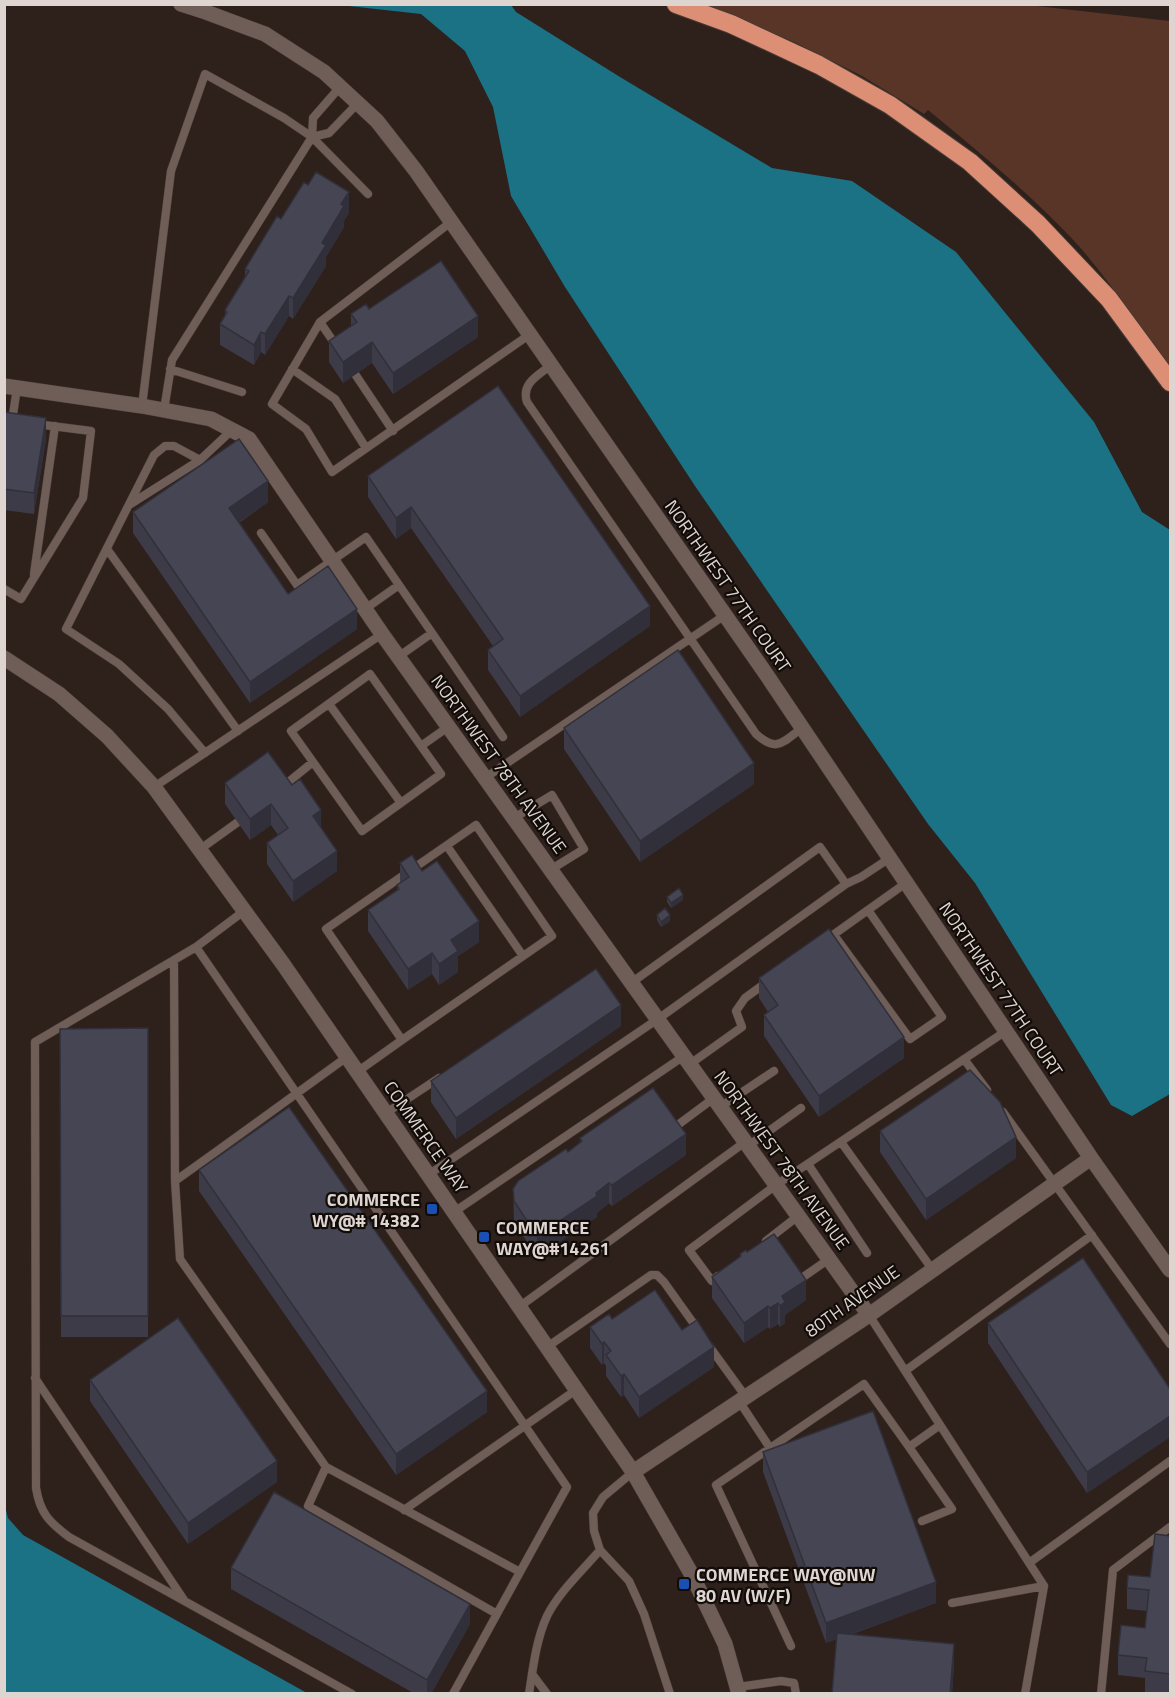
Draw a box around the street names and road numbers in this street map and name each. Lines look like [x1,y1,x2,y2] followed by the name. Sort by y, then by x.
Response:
[658,494,798,678] street label: NORTHWEST 77TH COURT
[425,669,573,859] street label: NORTHWEST 78TH AVENUE
[933,897,1070,1082] street label: NORTHWEST 77TH COURT
[708,1065,856,1255] street label: NORTHWEST 78TH AVENUE
[377,1075,475,1199] street label: COMMERCE WAY
[799,1258,905,1344] street label: 80TH AVENUE

